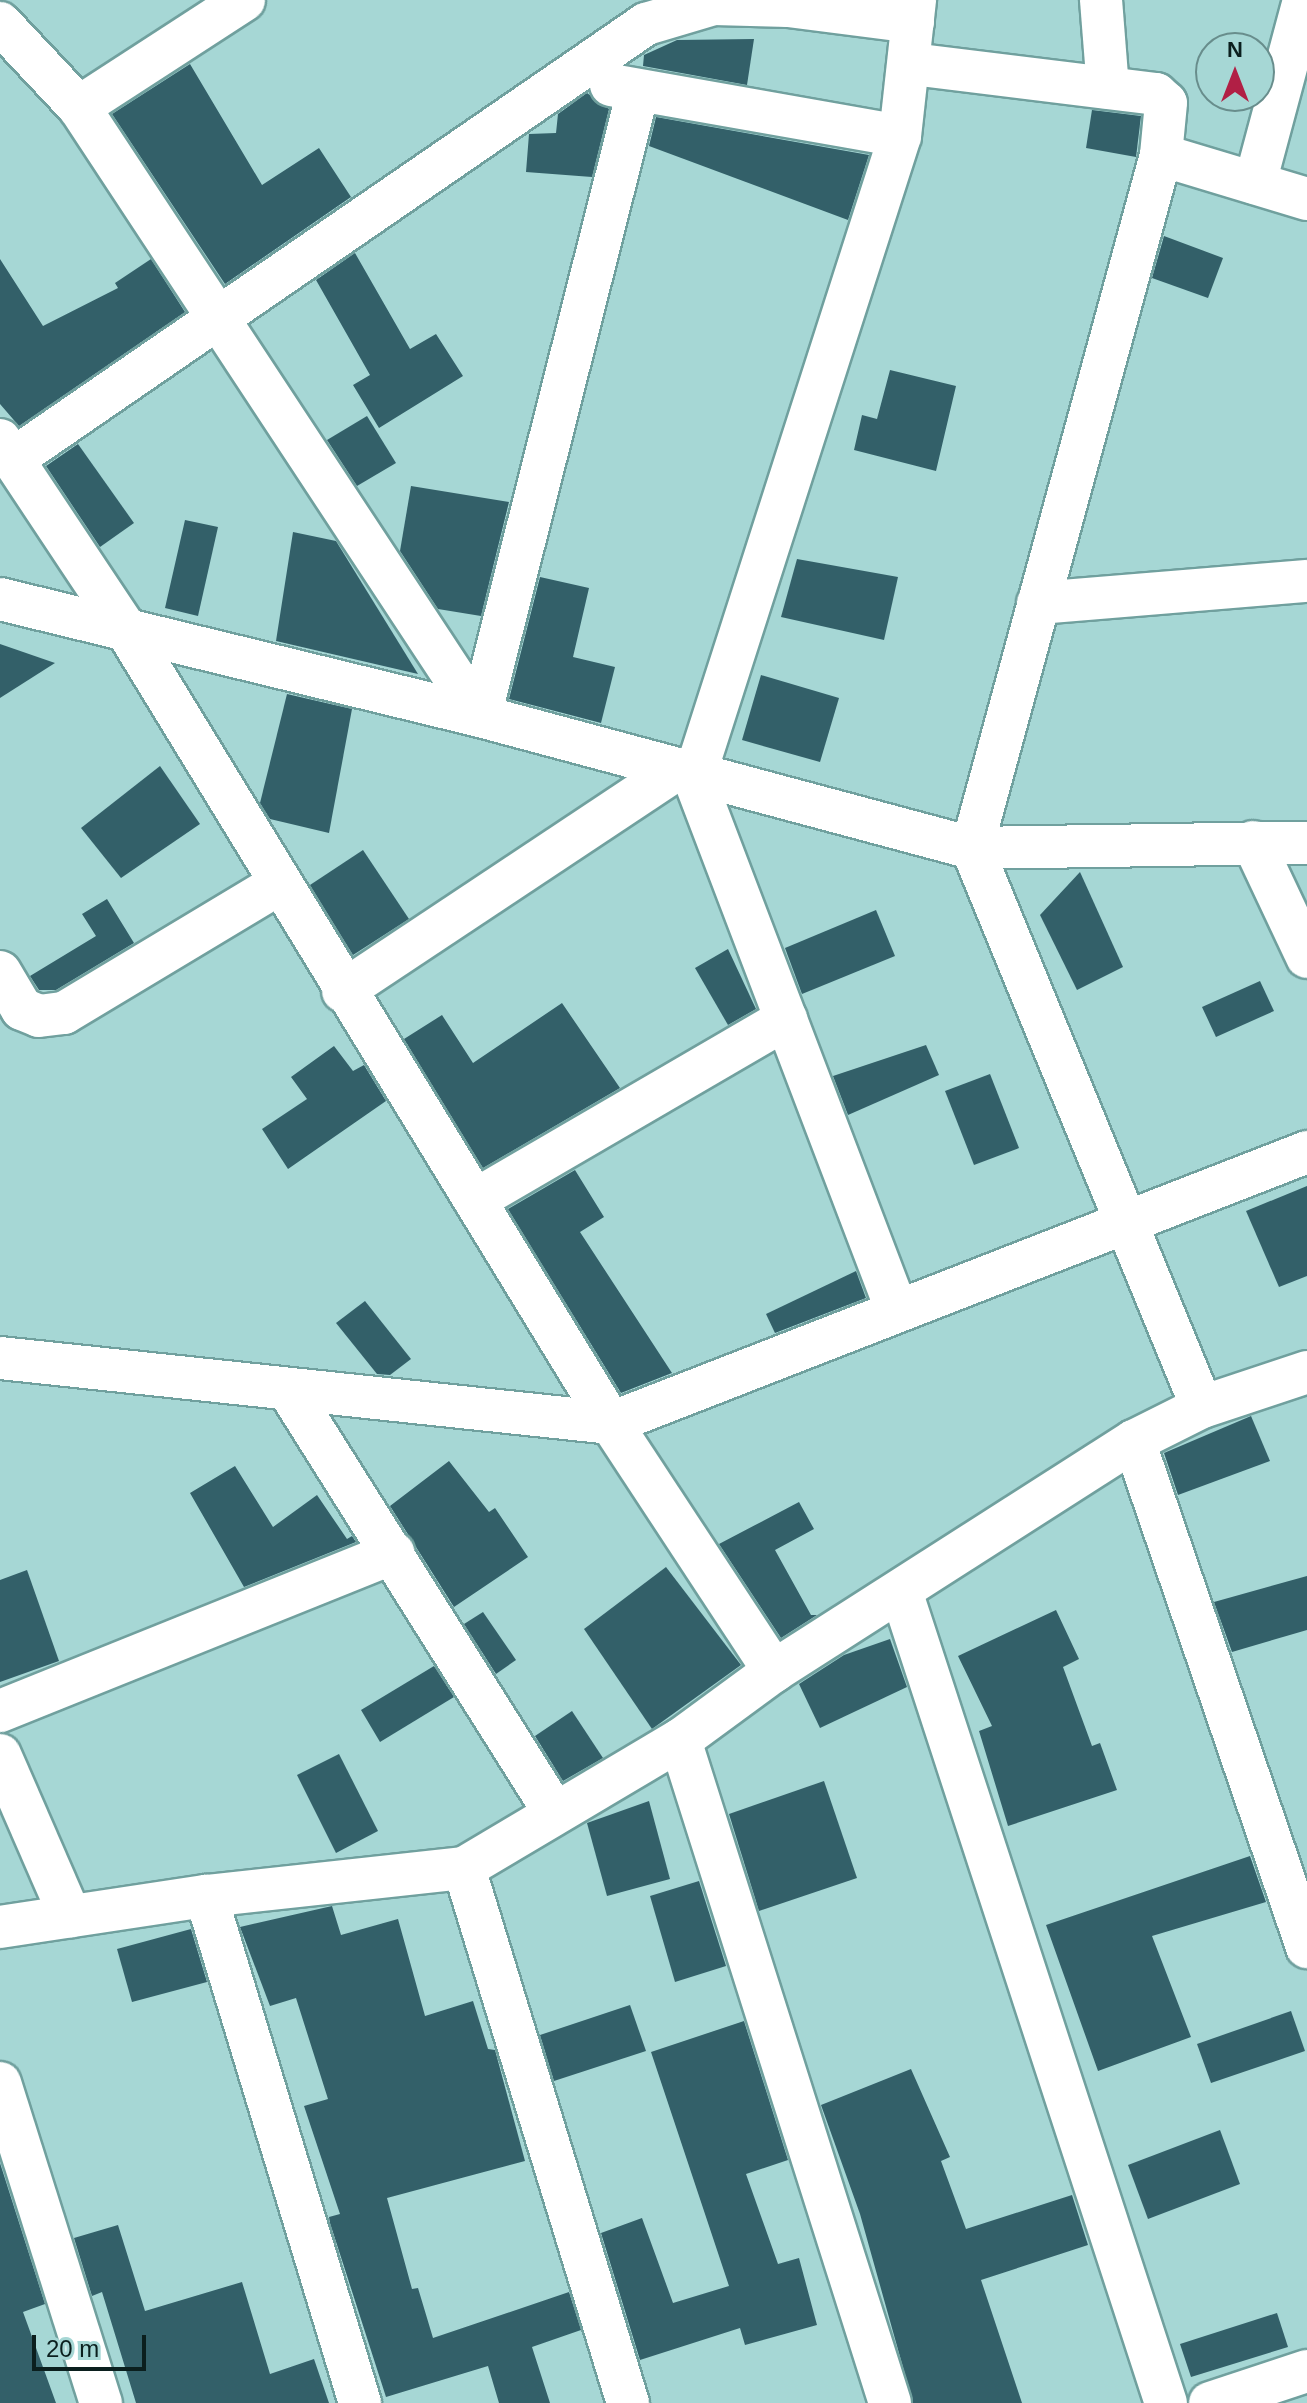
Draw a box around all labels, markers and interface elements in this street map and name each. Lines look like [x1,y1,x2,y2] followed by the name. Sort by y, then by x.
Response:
[1195,32,1275,112] north arrow
[1227,37,1243,62] text: N
[36,2319,150,2369] scale bar
[46,2335,99,2362] text: 20 m

